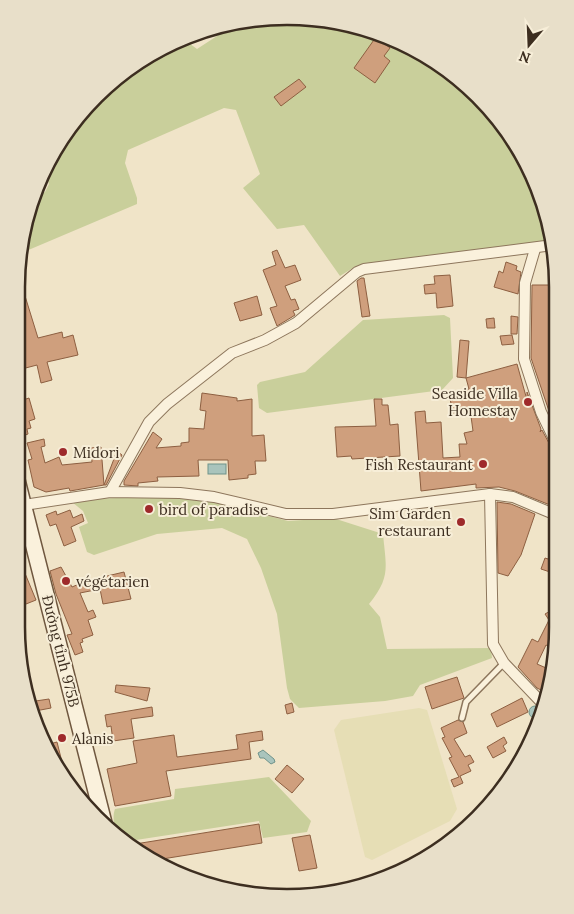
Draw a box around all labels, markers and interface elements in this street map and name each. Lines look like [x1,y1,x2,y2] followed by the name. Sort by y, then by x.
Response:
[504,20,554,70] north arrow
[517,47,533,68] text: N
[432,384,518,420] place label: Seaside Villa Homestay
[522,396,534,408] marker: Seaside Villa Homestay
[73,443,119,462] place label: Midori
[57,446,69,458] marker: Midori
[365,455,473,474] place label: Fish Restaurant
[477,458,489,470] marker: Fish Restaurant
[159,500,268,519] place label: bird of paradise
[143,503,155,515] marker: bird of paradise
[369,504,451,540] place label: Sim Garden restaurant
[455,516,467,528] marker: Sim Garden restaurant
[76,572,149,591] place label: végétarien
[60,575,72,587] marker: végétarien
[38,593,84,709] street label: Đường tỉnh 975B
[71,729,114,748] place label: Alanis
[56,732,68,744] marker: Alanis

